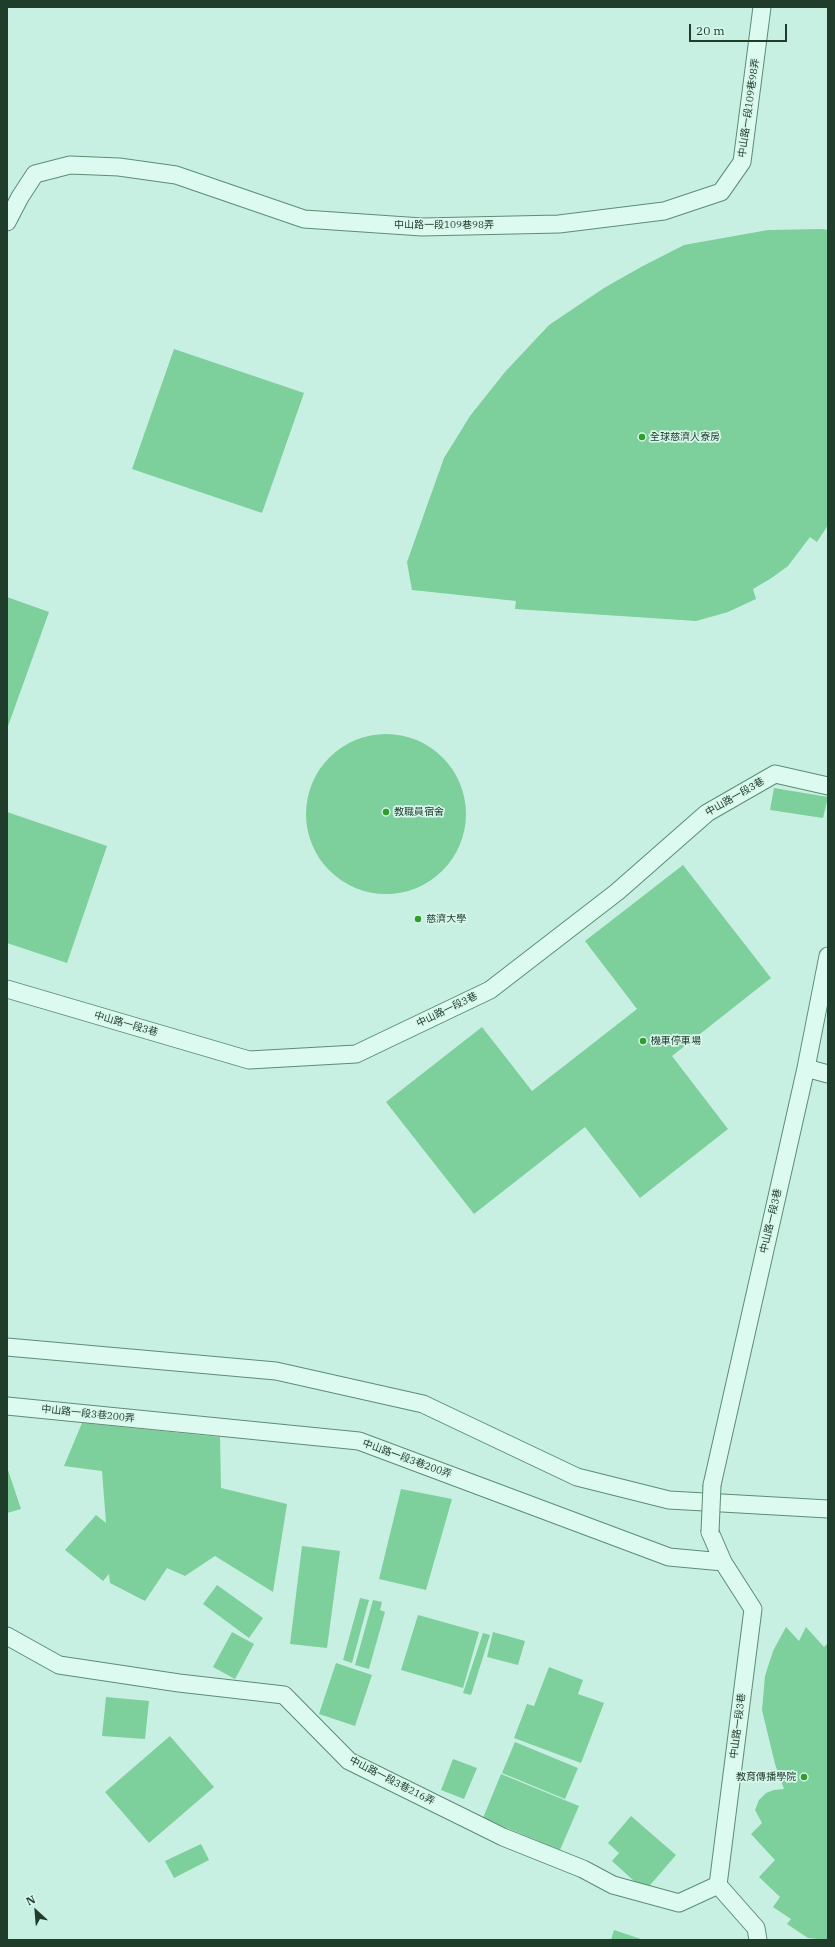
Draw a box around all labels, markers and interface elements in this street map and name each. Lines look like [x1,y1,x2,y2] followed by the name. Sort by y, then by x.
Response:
[691,16,789,42] scale bar
[696,23,725,38] text: 20 m
[736,58,762,158] street label: 中山路一段109巷98弄
[394,219,494,231] street label: 中山路一段109巷98弄
[650,431,720,443] place label: 全球慈濟人寮房
[637,432,647,442] marker: 全球慈濟人寮房
[703,775,767,819] street label: 中山路一段3巷
[394,806,444,818] place label: 教職員宿舍
[381,807,391,817] marker: 教職員宿舍
[426,913,466,925] place label: 慈濟大學
[413,914,423,924] marker: 慈濟大學
[415,990,479,1030] street label: 中山路一段3巷
[93,1009,159,1039] street label: 中山路一段3巷
[651,1035,701,1047] place label: 機車停車場
[638,1036,648,1046] marker: 機車停車場
[758,1187,784,1255] street label: 中山路一段3巷
[41,1403,135,1425] street label: 中山路一段3巷200弄
[361,1437,453,1481] street label: 中山路一段3巷200弄
[728,1693,748,1759] street label: 中山路一段3巷
[347,1754,437,1808] street label: 中山路一段3巷216弄
[736,1771,796,1783] place label: 教育傳播學院
[799,1772,809,1782] marker: 教育傳播學院
[16,1891,56,1931] north arrow
[24,1892,38,1908] text: N

